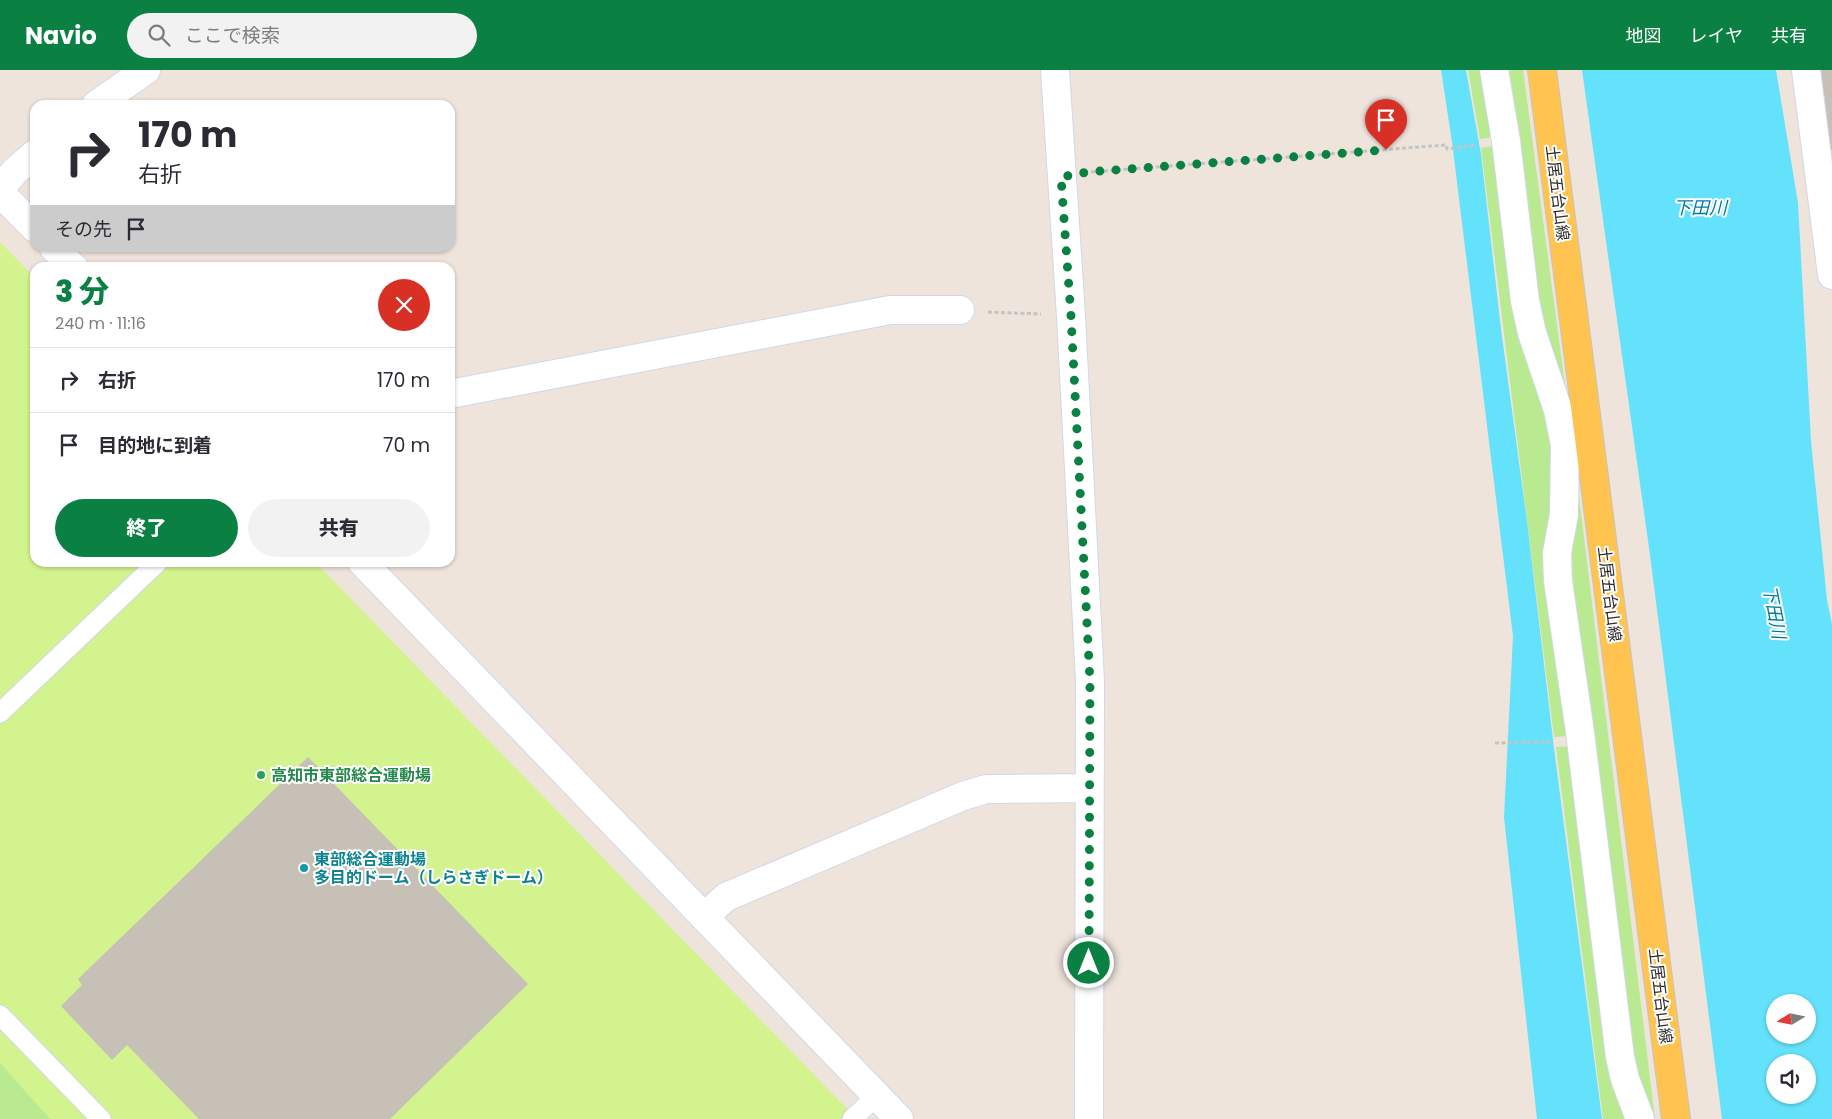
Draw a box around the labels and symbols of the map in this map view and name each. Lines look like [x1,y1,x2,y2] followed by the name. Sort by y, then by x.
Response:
[1365,99,1407,150] pin
[1540,144,1575,242] street label: 土居五台山線
[1673,195,1729,220] water label: 下田川
[1592,545,1627,643] street label: 土居五台山線
[1757,583,1792,643] water label: 下田川
[271,764,431,787] place label: 高知市東部総合運動場
[255,769,267,781] marker: 高知市東部総合運動場
[314,848,553,889] place label: 東部総合運動場 多目的ドーム（しらさぎドーム）
[298,862,310,874] marker: 東部総合運動場 多目的ドーム（しらさぎドーム）
[1062,936,1114,988] position arrow
[1643,947,1678,1045] street label: 土居五台山線
[1766,994,1816,1044] north arrow

